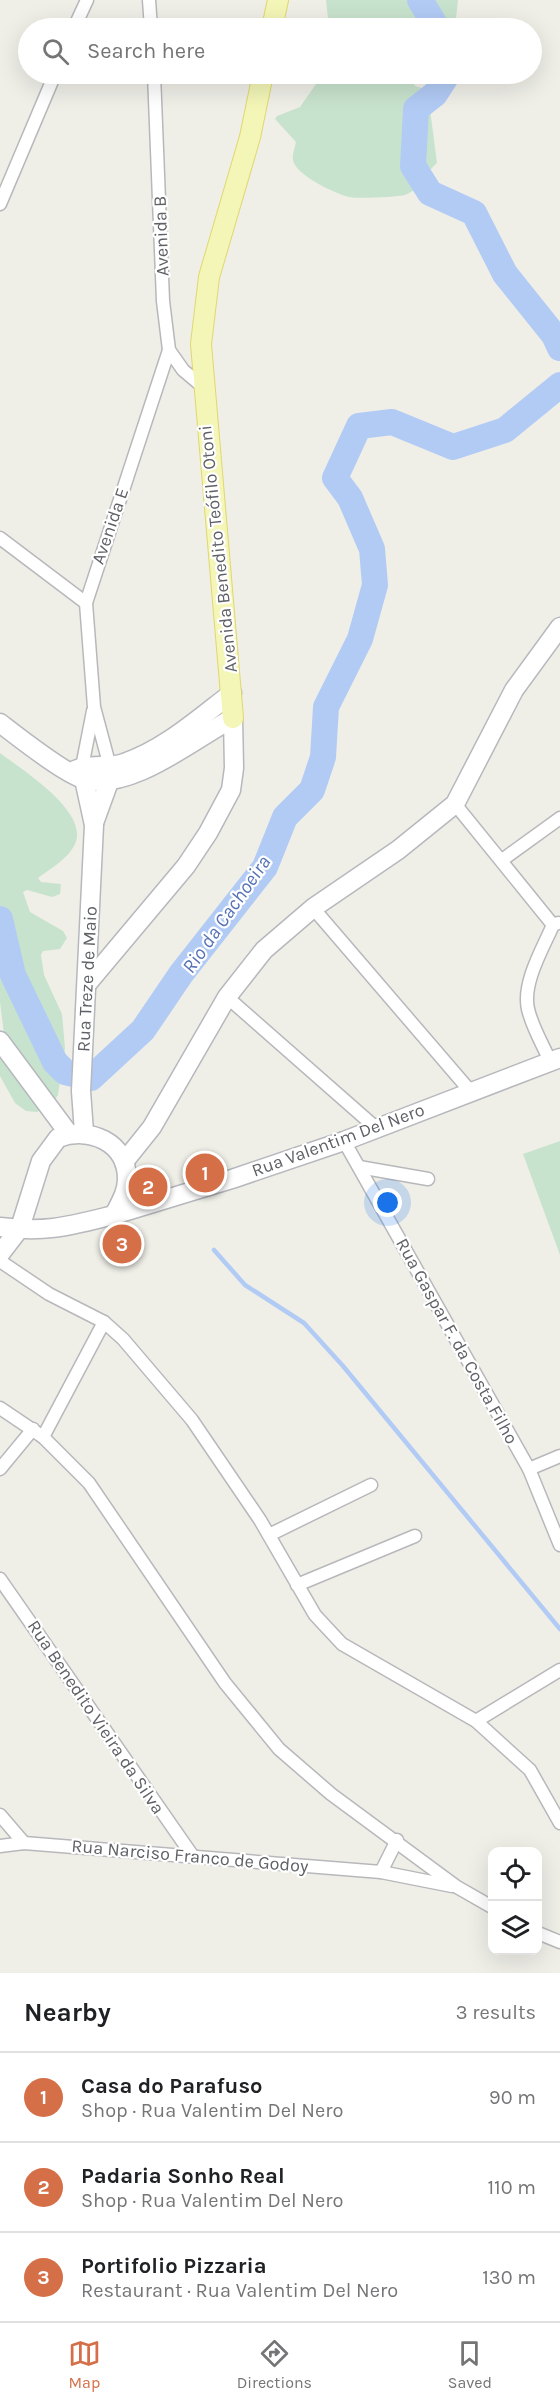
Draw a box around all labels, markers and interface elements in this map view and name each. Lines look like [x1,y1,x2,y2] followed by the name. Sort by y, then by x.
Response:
[18,18,542,84] search box
[39,35,72,68] icon: search
[87,38,205,64] text: Search here
[149,195,173,277] street label: Avenida B
[194,424,242,674] street label: Avenida Benedito Teófilo Otoni
[87,485,133,567] street label: Avenida E
[177,851,275,978] water label: Rio da Cachoeira
[72,905,102,1053] street label: Rua Treze de Maio
[249,1098,427,1182] street label: Rua Valentim Del Nero
[186,1150,224,1196] pin: 1
[128,1164,168,1210] pin: 2
[373,1188,402,1217] your location
[102,1222,142,1266] pin: 3
[391,1234,523,1448] street label: Rua Gaspar F. da Costa Filho
[23,1616,169,1818] street label: Rua Benedito Vieira da Silva
[71,1835,310,1877] street label: Rua Narciso Franco de Godoy
[488,1847,542,1955] map controls
[488,1847,542,1901] button: locate
[488,1901,542,1955] button: layers
[24,1997,111,2028] text: Nearby
[456,2001,536,2024] text: 3 results
[81,2073,262,2099] text: Casa do Parafuso
[40,2086,47,2109] text: 1
[489,2086,536,2109] text: 90 m
[81,2099,343,2122] text: Shop · Rua Valentim Del Nero
[81,2163,285,2189] text: Padaria Sonho Real
[37,2176,50,2199] text: 2
[487,2176,536,2199] text: 110 m
[81,2189,343,2212] text: Shop · Rua Valentim Del Nero
[81,2253,267,2279] text: Portifolio Pizzaria
[37,2266,50,2289] text: 3
[482,2266,536,2289] text: 130 m
[81,2279,398,2302] text: Restaurant · Rua Valentim Del Nero
[68,2337,101,2392] tab: Map
[237,2337,312,2392] tab: Directions
[448,2337,492,2392] tab: Saved

